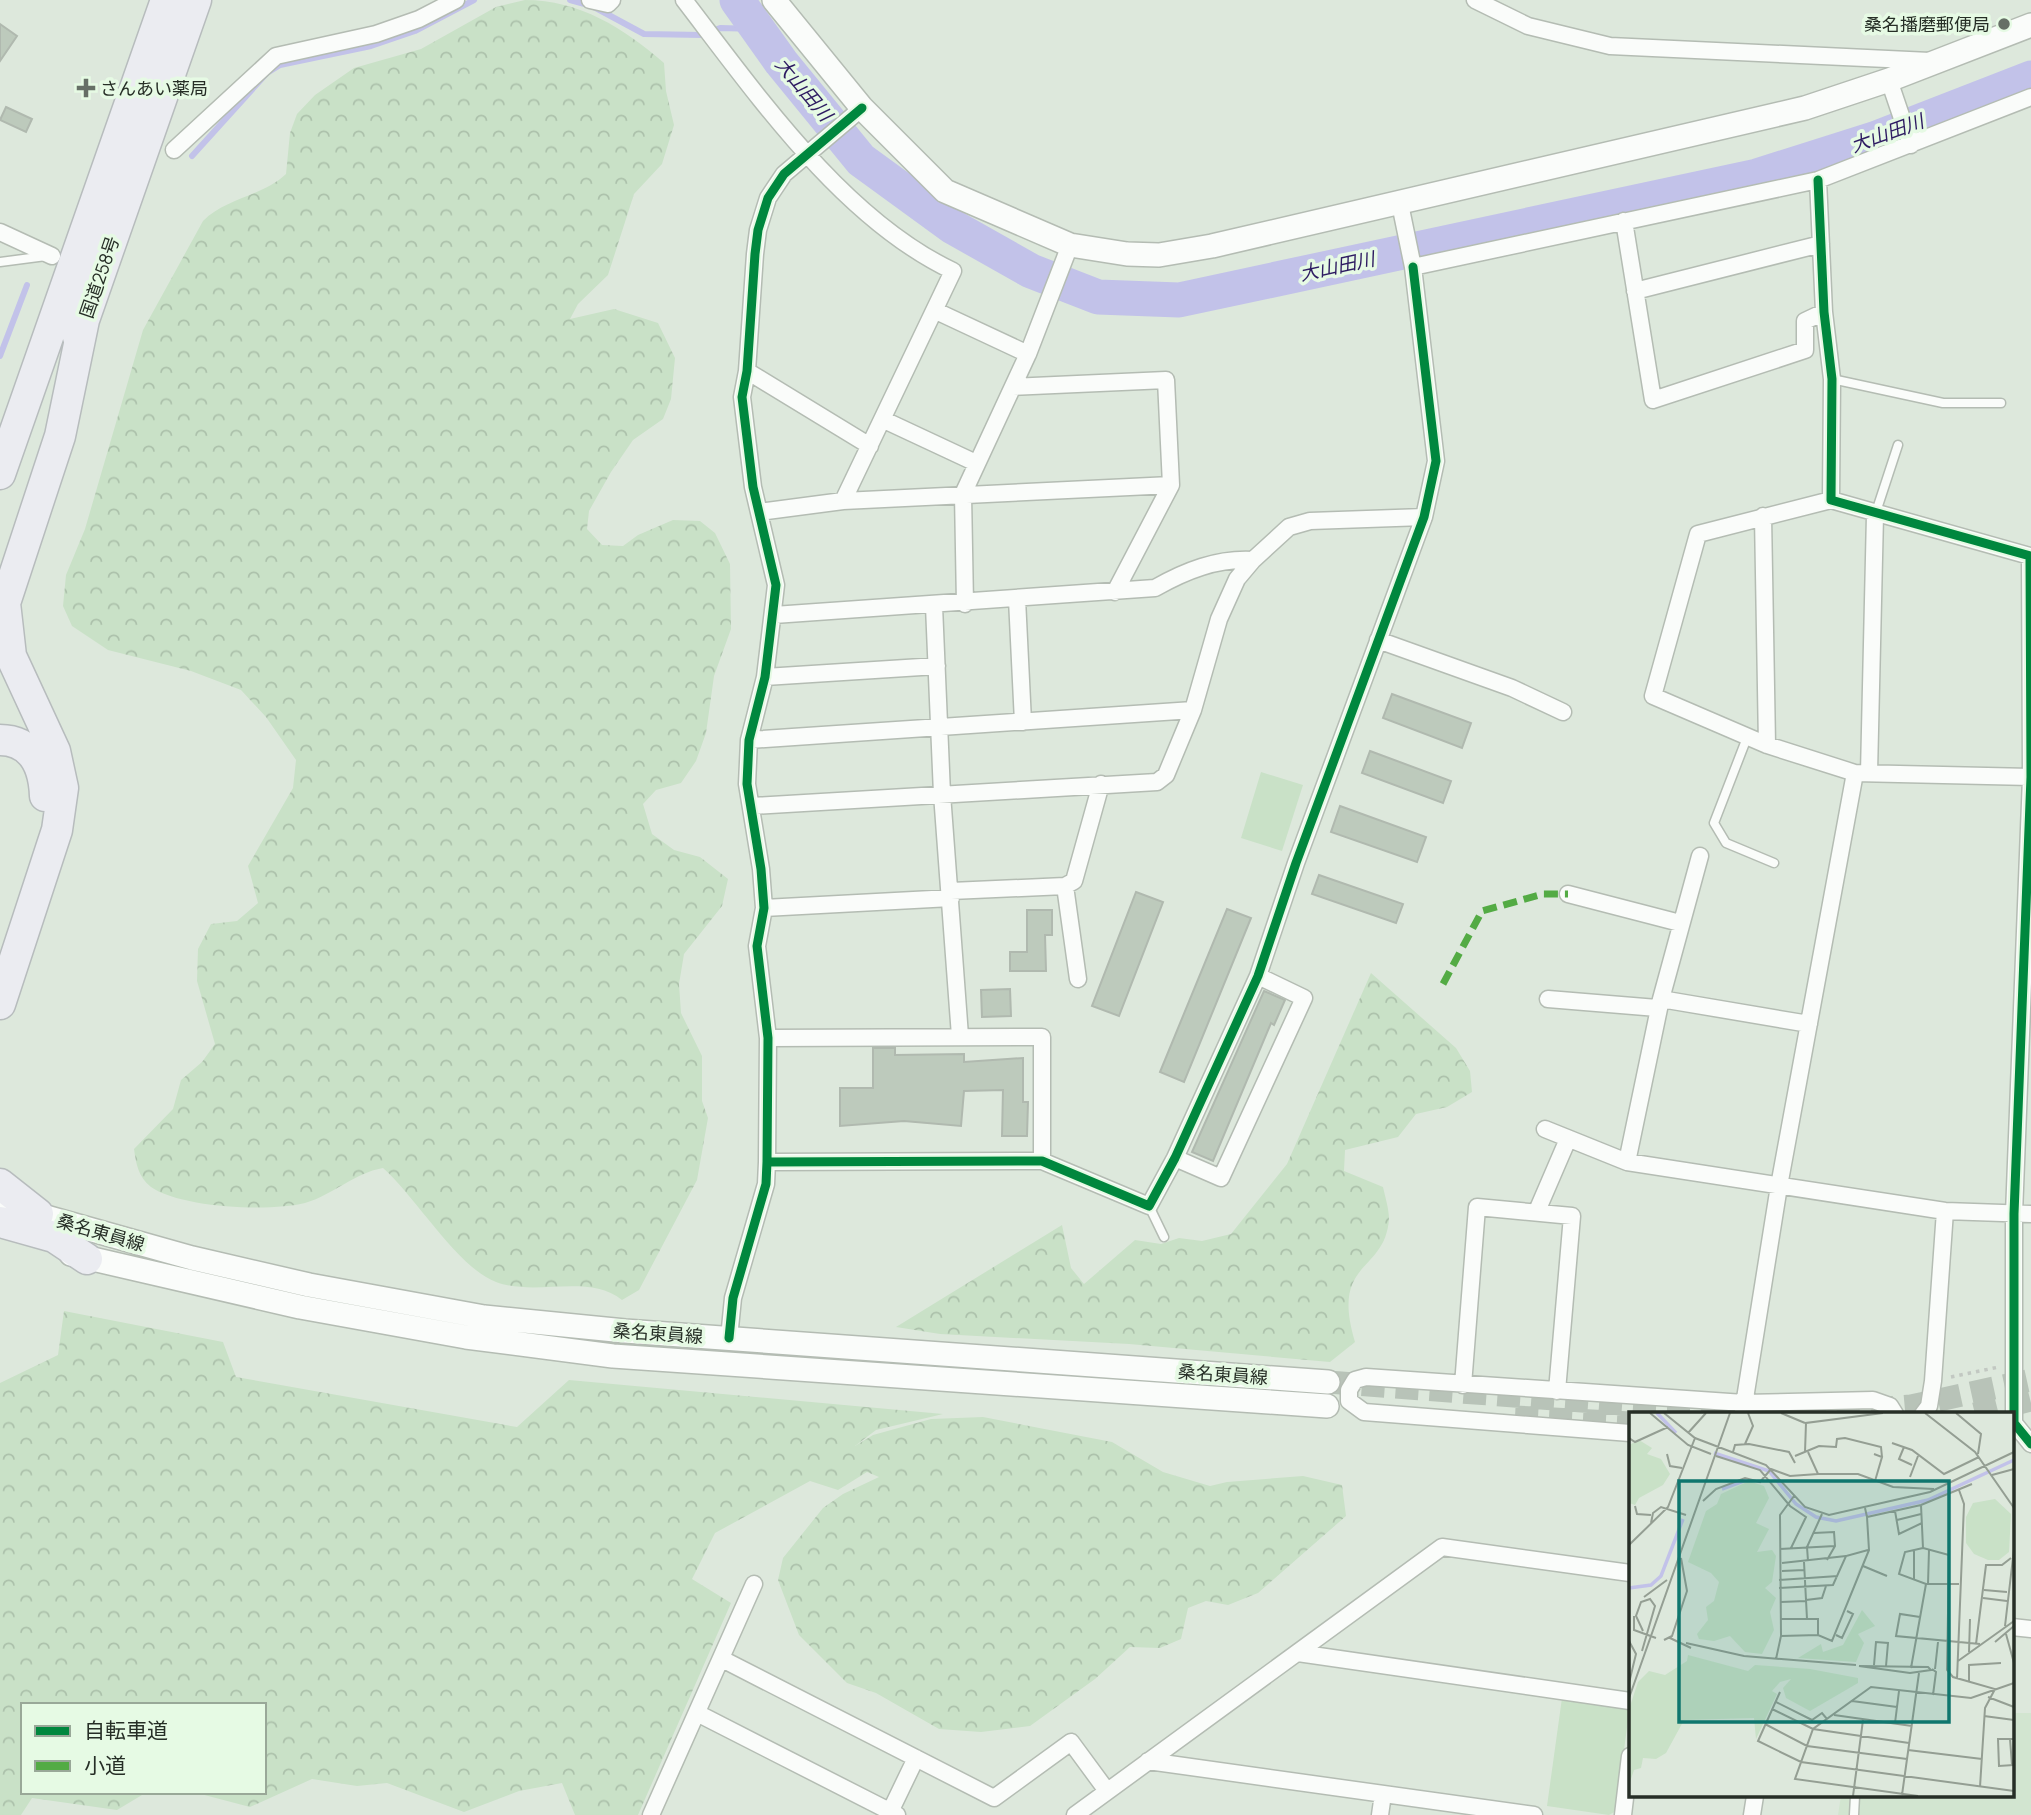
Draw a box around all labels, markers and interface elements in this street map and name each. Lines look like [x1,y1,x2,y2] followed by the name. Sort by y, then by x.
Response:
[1864,12,1990,36] place label: 桑名播磨郵便局
[1996,16,2012,32] marker: 桑名播磨郵便局
[770,52,840,128] water label: 大山田川
[100,76,208,100] place label: さんあい薬局
[78,80,94,96] marker: さんあい薬局
[1847,107,1929,158] water label: 大山田川
[74,233,124,321] street label: 国道258号
[1297,245,1379,287] water label: 大山田川
[54,1208,148,1256] street label: 桑名東員線
[612,1318,704,1348] street label: 桑名東員線
[1177,1359,1269,1389] street label: 桑名東員線
[1629,1412,2014,1798] inset map
[21,1703,266,1794] legend
[84,1716,168,1744] text: 自転車道
[84,1751,126,1779] text: 小道

